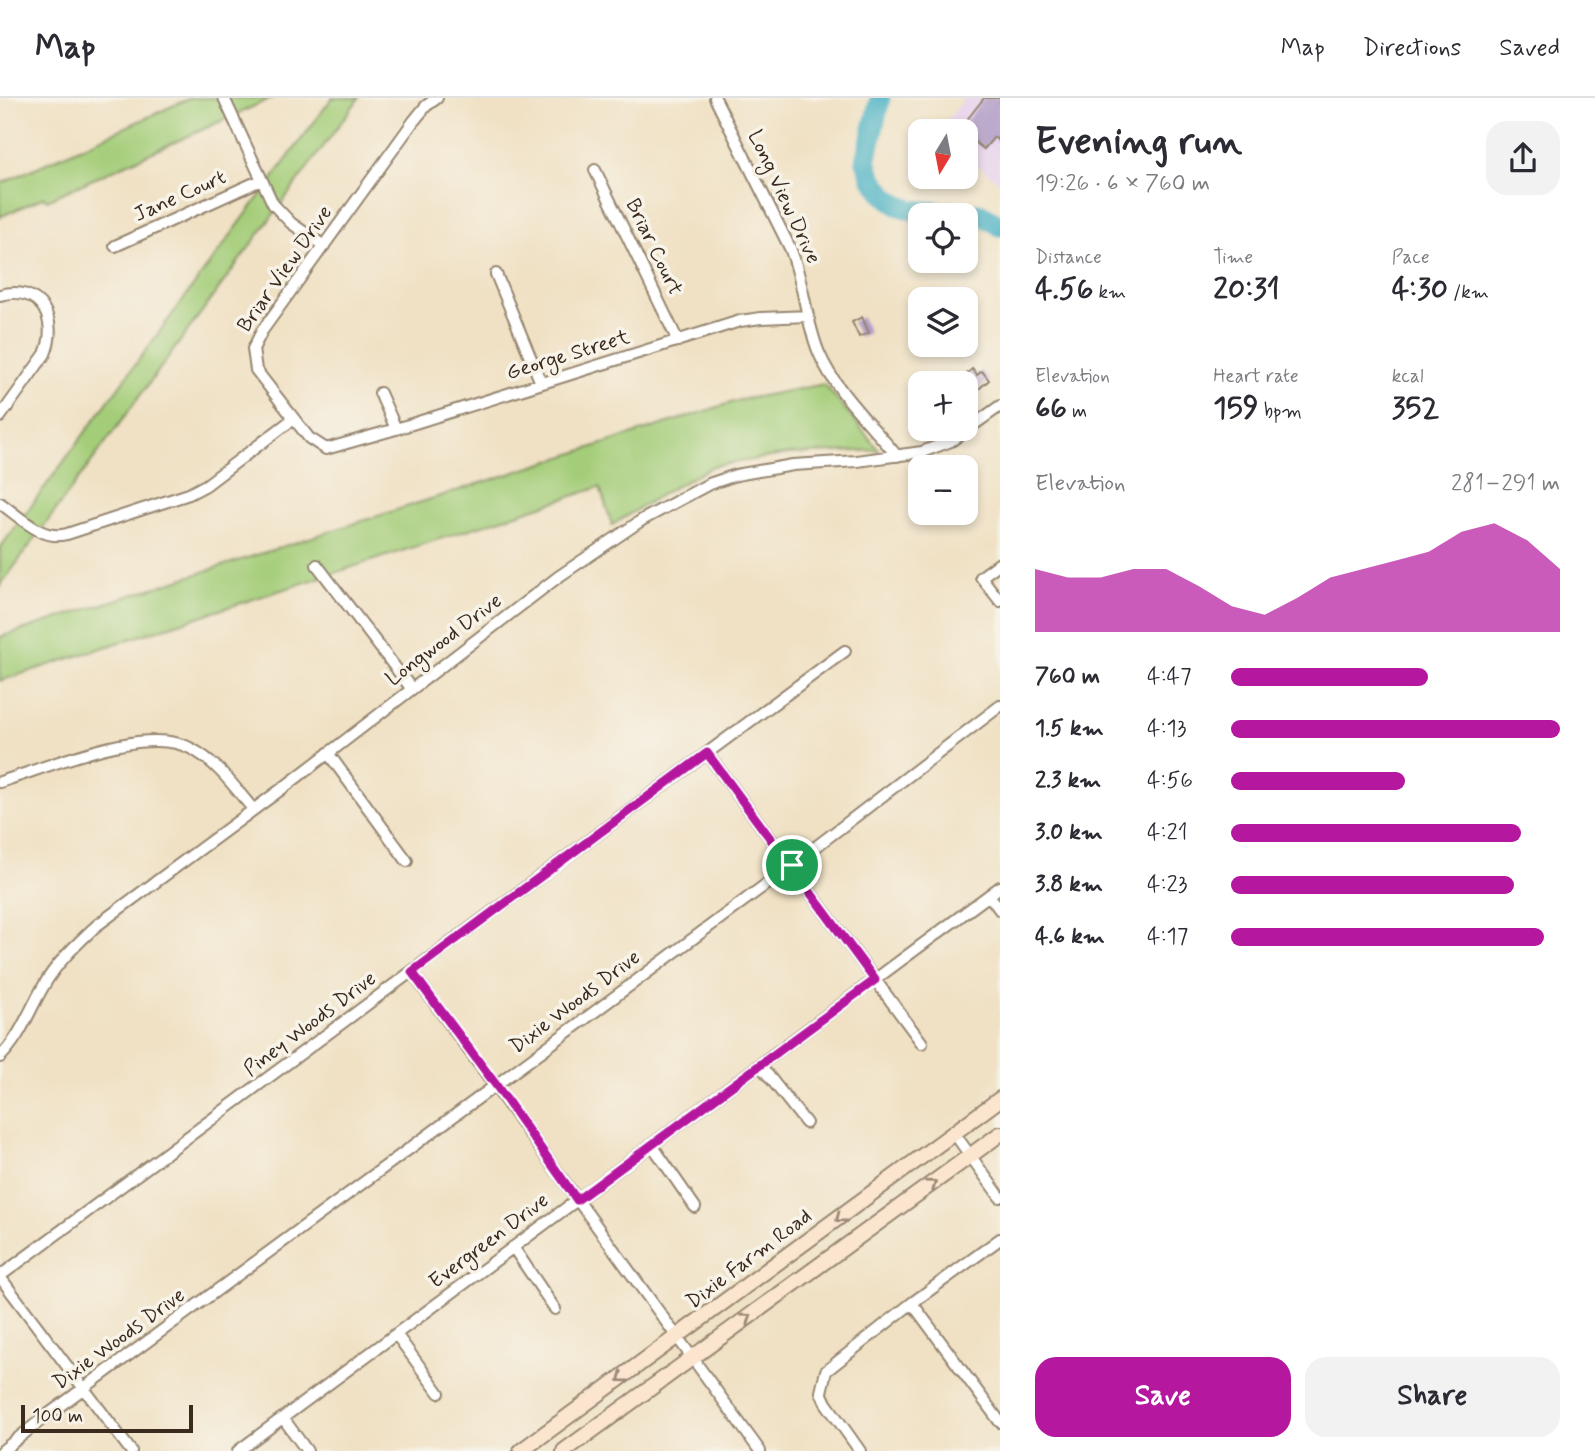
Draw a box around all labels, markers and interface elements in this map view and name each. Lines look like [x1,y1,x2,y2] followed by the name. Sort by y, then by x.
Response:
[35,26,95,70] text: Map
[1281,33,1325,64] text: Map
[1363,33,1461,64] text: Directions
[1499,33,1560,64] text: Saved
[1035,118,1242,167] text: Evening run
[908,119,978,189] north arrow
[908,119,978,525] map controls
[1486,121,1560,195] button: share
[740,125,827,269] street label: Long View Drive
[129,163,231,229] street label: Jane Court
[1035,169,1210,199] text: 19:26 · 6 × 760 m
[619,194,689,300] street label: Briar Court
[231,200,339,338] street label: Briar View Drive
[908,203,978,273] button: locate
[1035,245,1102,270] text: Distance
[1213,245,1253,270] text: Time
[1392,245,1429,270] text: Pace
[1035,270,1093,309] text: 4.56
[1213,270,1280,309] text: 20:31
[1392,270,1448,309] text: 4:30
[1093,280,1126,305] text: km
[1448,280,1489,305] text: /km
[908,287,978,357] button: layers
[503,323,634,388] street label: George Street
[1035,364,1110,389] text: Elevation
[1213,364,1299,389] text: Heart rate
[1392,364,1424,389] text: kcal
[908,371,978,441] button: +
[1035,389,1067,428] text: 66
[1213,389,1259,428] text: 159
[1392,389,1439,428] text: 352
[1067,399,1087,424] text: m
[1259,399,1302,424] text: bpm
[908,455,978,525] button: −
[1035,469,1126,499] text: Elevation
[1451,469,1560,499] text: 281–291 m
[380,587,508,694] street label: Longwood Drive
[1035,662,1100,692] text: 760 m
[1147,662,1191,692] text: 4:47
[1035,714,1104,744] text: 1.5 km
[1147,714,1187,744] text: 4:13
[1035,766,1101,796] text: 2.3 km
[1147,766,1193,796] text: 4:56
[1035,818,1103,848] text: 3.0 km
[1147,818,1188,848] text: 4:21
[762,835,822,895] pin
[773,846,811,884] icon: arrive
[1035,870,1103,900] text: 3.8 km
[1147,870,1188,900] text: 4:23
[1035,922,1105,952] text: 4.6 km
[1147,922,1188,952] text: 4:17
[504,944,646,1060] street label: Dixie Woods Drive
[238,965,382,1083] street label: Piney Woods Drive
[924,1180,937,1192] one-way arrow
[423,1187,555,1296] street label: Evergreen Drive
[680,1202,818,1316] street label: Dixie Farm Road
[835,1209,848,1222] one-way arrow
[47,1282,191,1396] street label: Dixie Woods Drive
[739,1313,752,1326] one-way arrow
[1035,1357,1291,1437] button: Save
[1305,1357,1560,1437] button: Share
[617,1370,630,1382] one-way arrow
[21,1402,192,1434] scale bar
[32,1404,83,1429] text: 100 m

